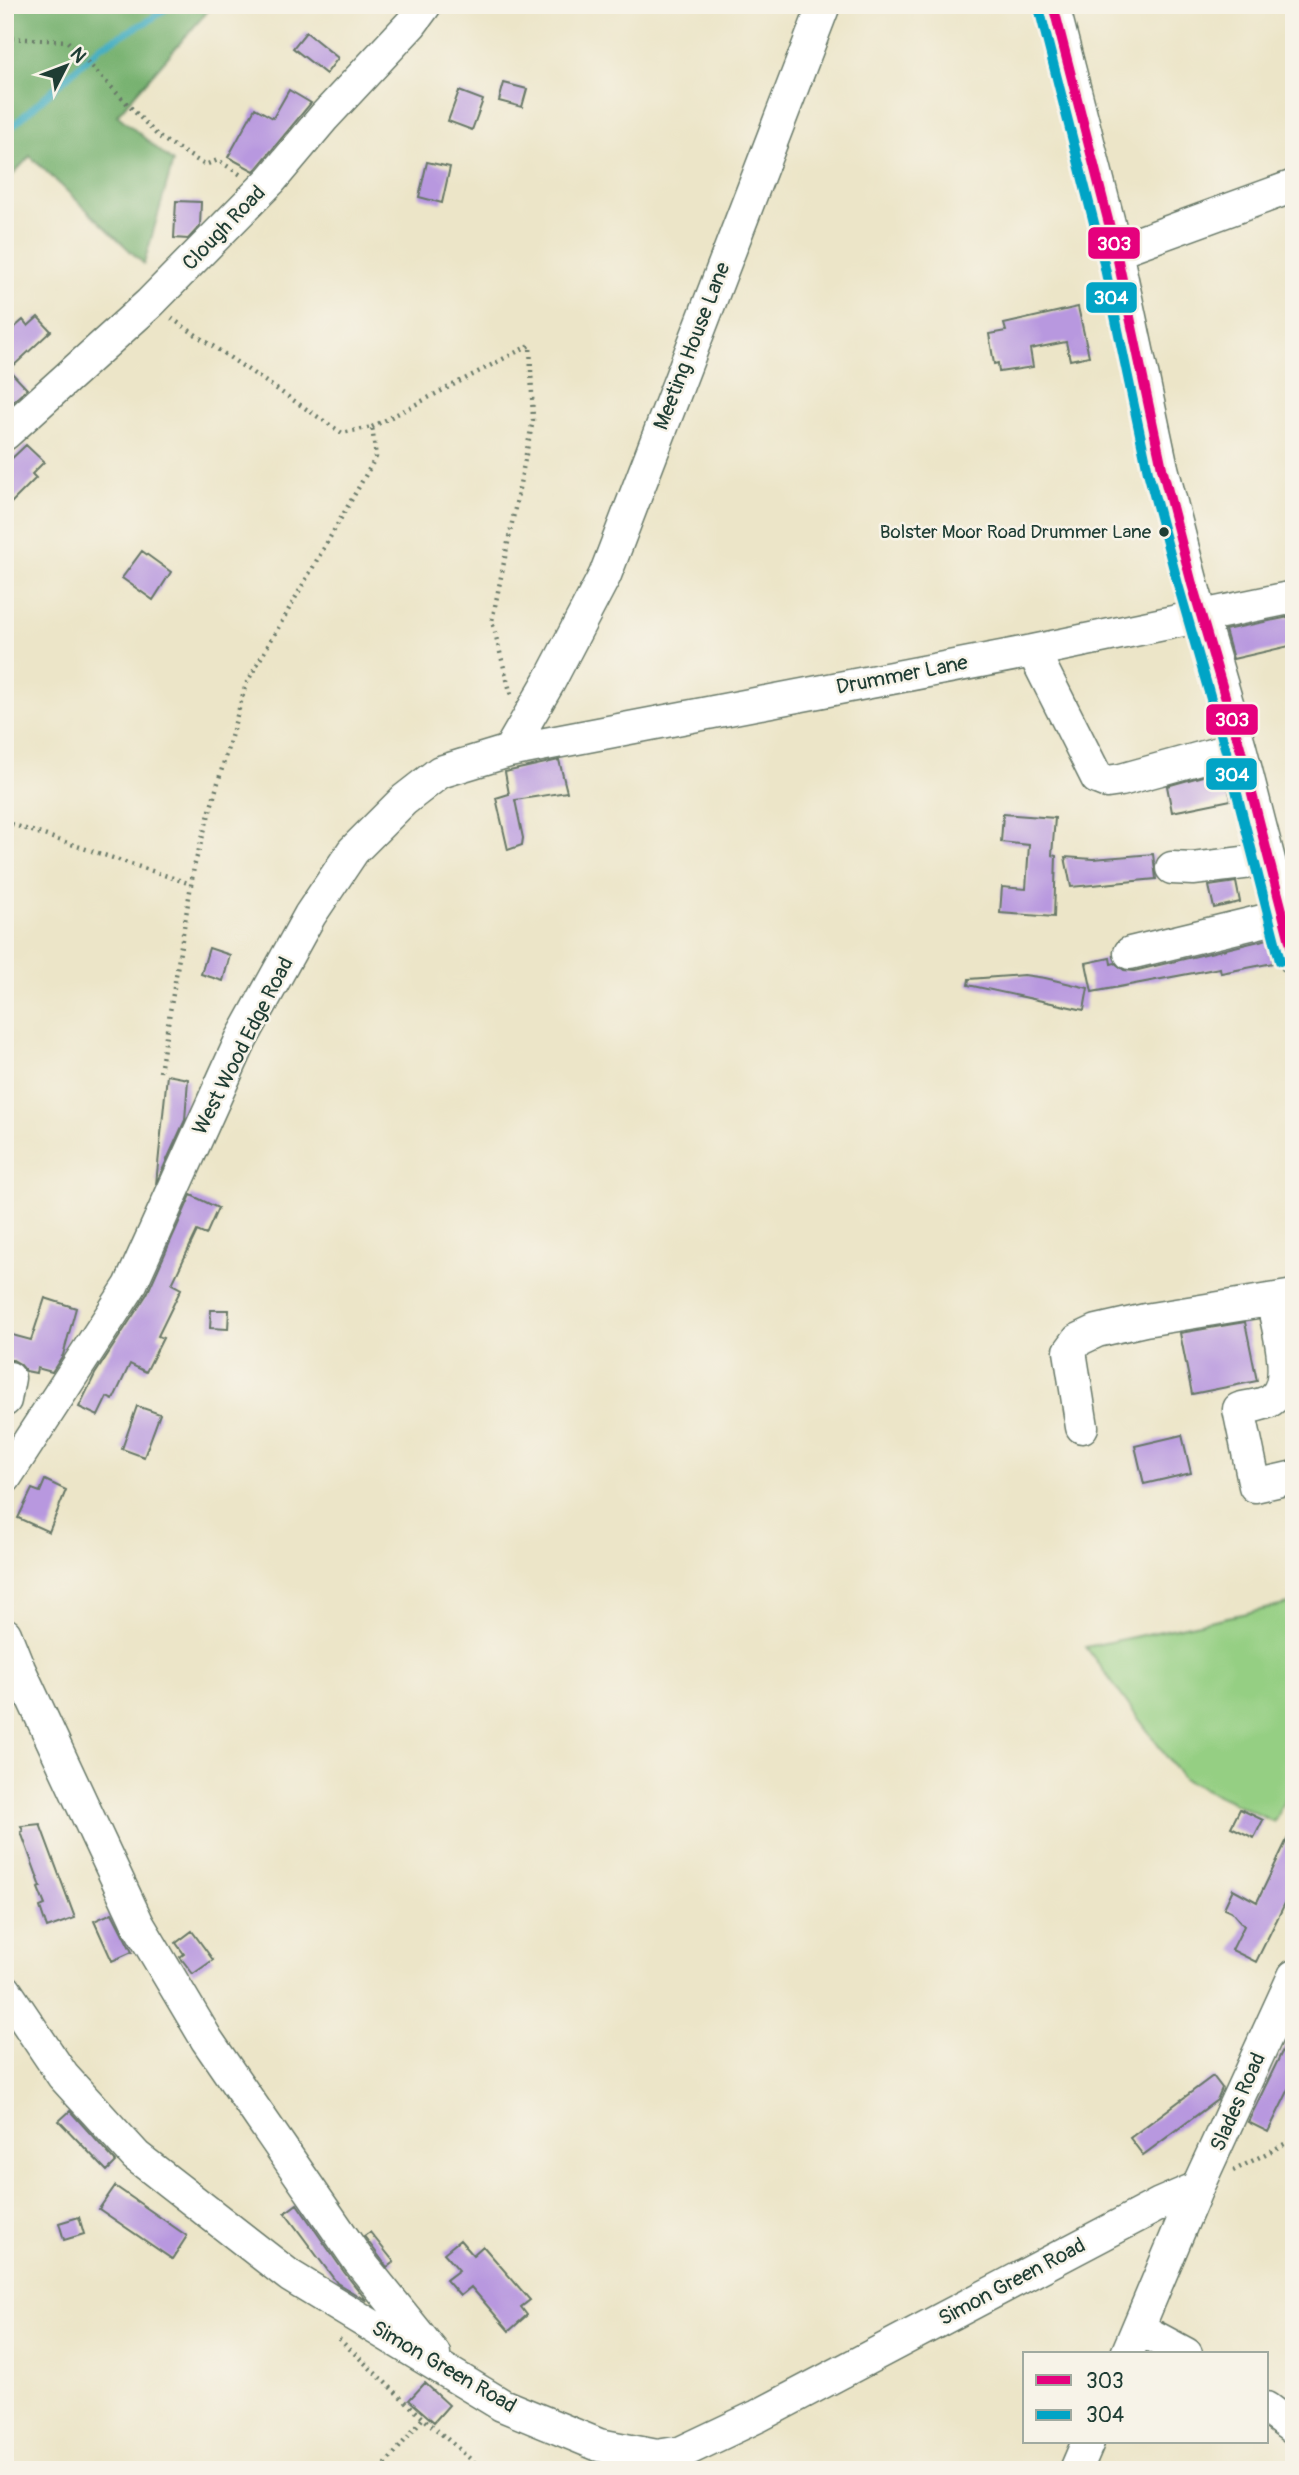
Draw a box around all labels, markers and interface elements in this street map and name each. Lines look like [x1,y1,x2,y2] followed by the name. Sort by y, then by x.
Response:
[32,32,102,102] north arrow
[65,42,91,68] text: N
[177,180,271,276] street label: Clough Road
[1087,226,1141,260] line badge: 303
[1097,232,1131,256] text: 303
[648,258,737,434] street label: Meeting House Lane
[1085,281,1138,314] line badge: 304
[1094,286,1128,310] text: 304
[880,520,1152,544] place label: Bolster Moor Road Drummer Lane
[1157,525,1171,539] marker: Bolster Moor Road Drummer Lane
[834,649,971,701] street label: Drummer Lane
[1205,703,1259,736] line badge: 303
[1215,708,1249,732] text: 303
[1205,757,1258,791] line badge: 304
[1215,763,1249,787] text: 304
[186,953,300,1139] street label: West Wood Edge Road
[1204,2048,1272,2156] street label: Slades Road
[934,2232,1090,2332] street label: Simon Green Road
[367,2315,521,2419] street label: Simon Green Road
[1023,2352,1268,2444] legend
[1086,2368,1124,2395] text: 303
[1086,2402,1124,2429] text: 304

